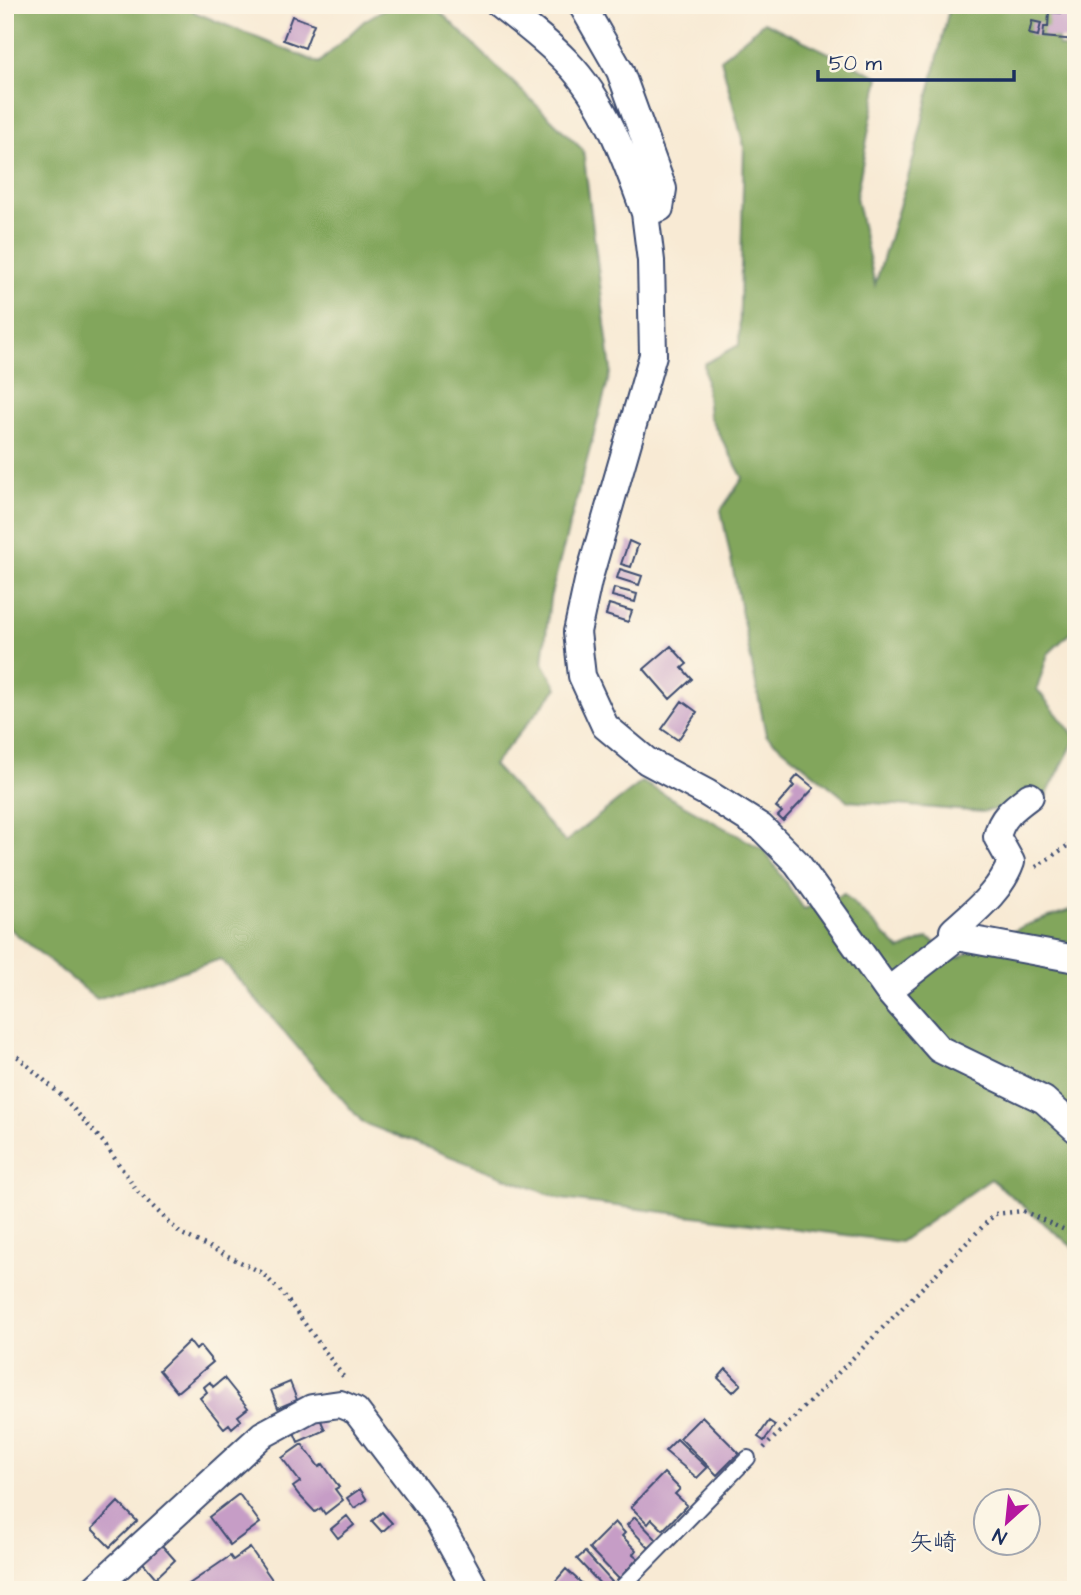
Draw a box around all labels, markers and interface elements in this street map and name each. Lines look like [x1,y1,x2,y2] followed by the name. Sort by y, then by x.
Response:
[818,38,1014,82] scale bar
[829,49,883,78] text: 50 m
[972,1486,1042,1556] north arrow
[988,1521,1011,1551] text: N
[909,1526,957,1560] district label: 矢崎

